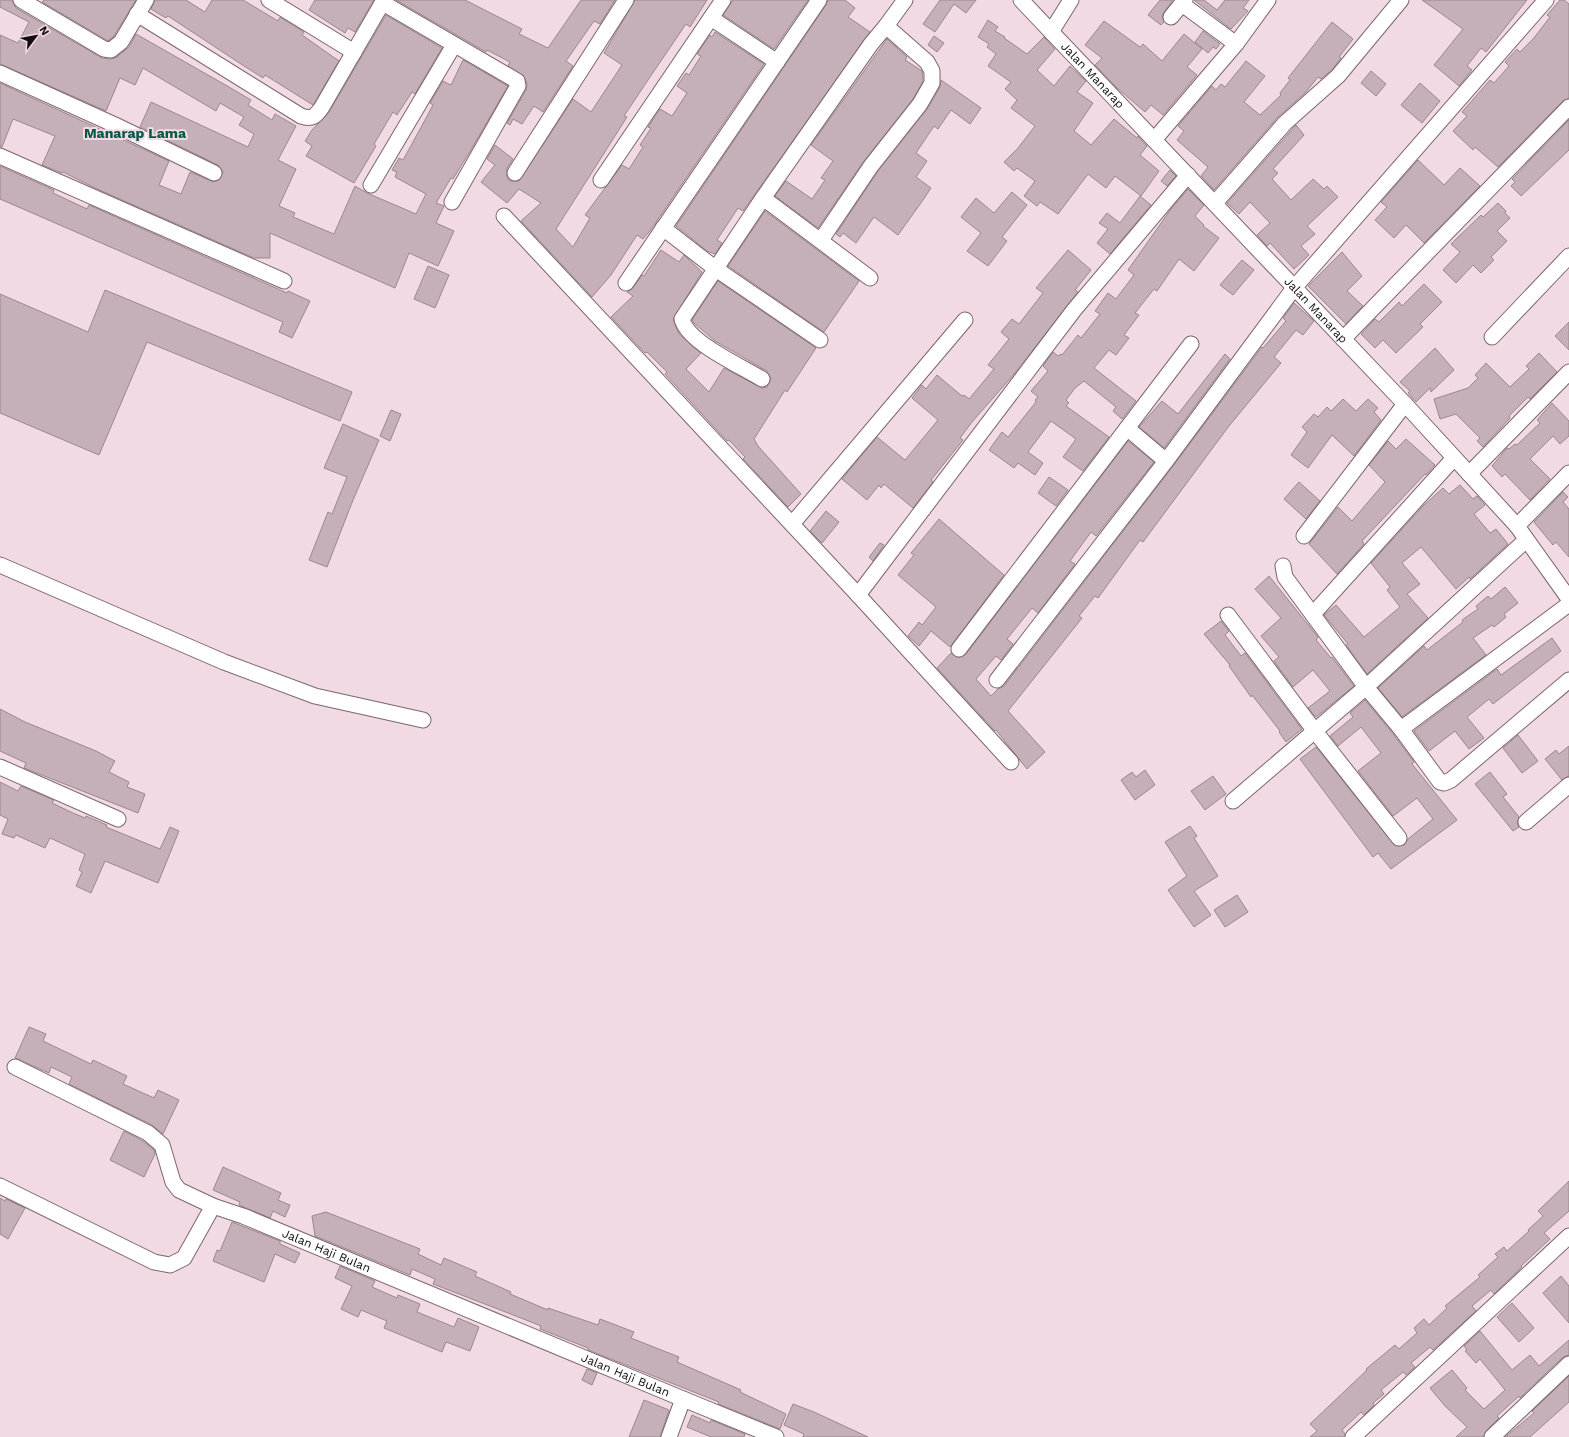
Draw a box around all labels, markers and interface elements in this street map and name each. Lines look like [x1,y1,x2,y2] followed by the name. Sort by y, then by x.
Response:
[16,16,56,56] north arrow
[36,24,52,38] text: N
[1058,40,1127,111] street label: Jalan Manarap
[84,125,187,141] district label: Manarap Lama
[1281,274,1350,346] street label: Jalan Manarap
[280,1226,373,1275] street label: Jalan Haji Bulan
[579,1350,672,1400] street label: Jalan Haji Bulan

